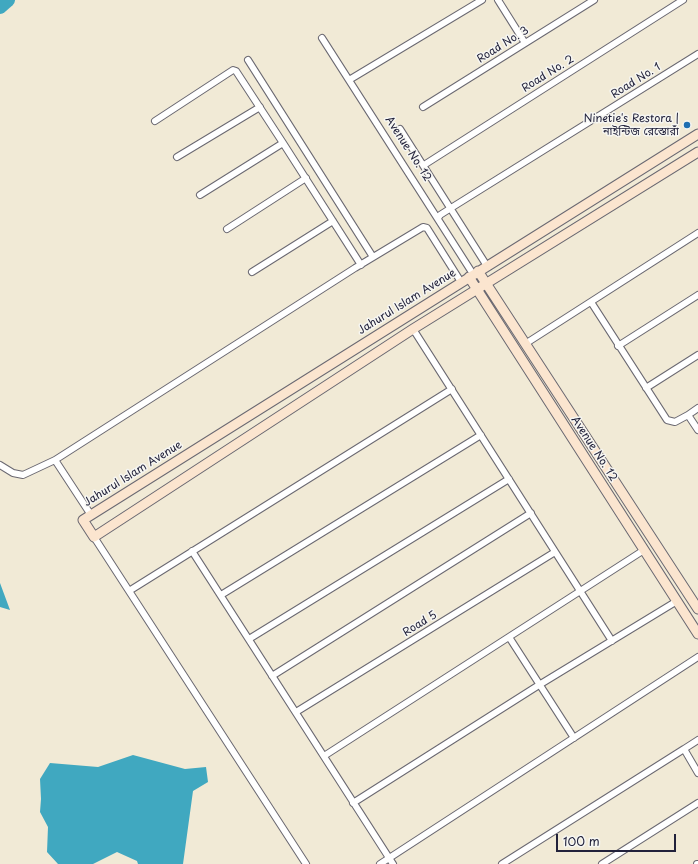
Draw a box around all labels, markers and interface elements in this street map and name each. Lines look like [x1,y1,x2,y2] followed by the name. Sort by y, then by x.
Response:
[475,24,531,66] street label: Road No. 3
[520,53,576,95] street label: Road No. 2
[609,61,663,101] street label: Road No. 1
[584,112,679,138] place label: Ninetie's Restora | নাইন্টিজ রেস্তোরাঁ
[382,114,434,184] street label: Avenue No. 12
[682,120,692,130] marker: Ninetie's Restora | নাইন্টিজ রেস্তোরাঁ
[356,266,458,338] street label: Jahurul Islam Avenue
[568,414,620,484] street label: Avenue No. 12
[82,438,184,510] street label: Jahurul Islam Avenue
[401,609,439,639] street label: Road 5
[558,826,678,852] scale bar
[563,832,600,850] text: 100 m

